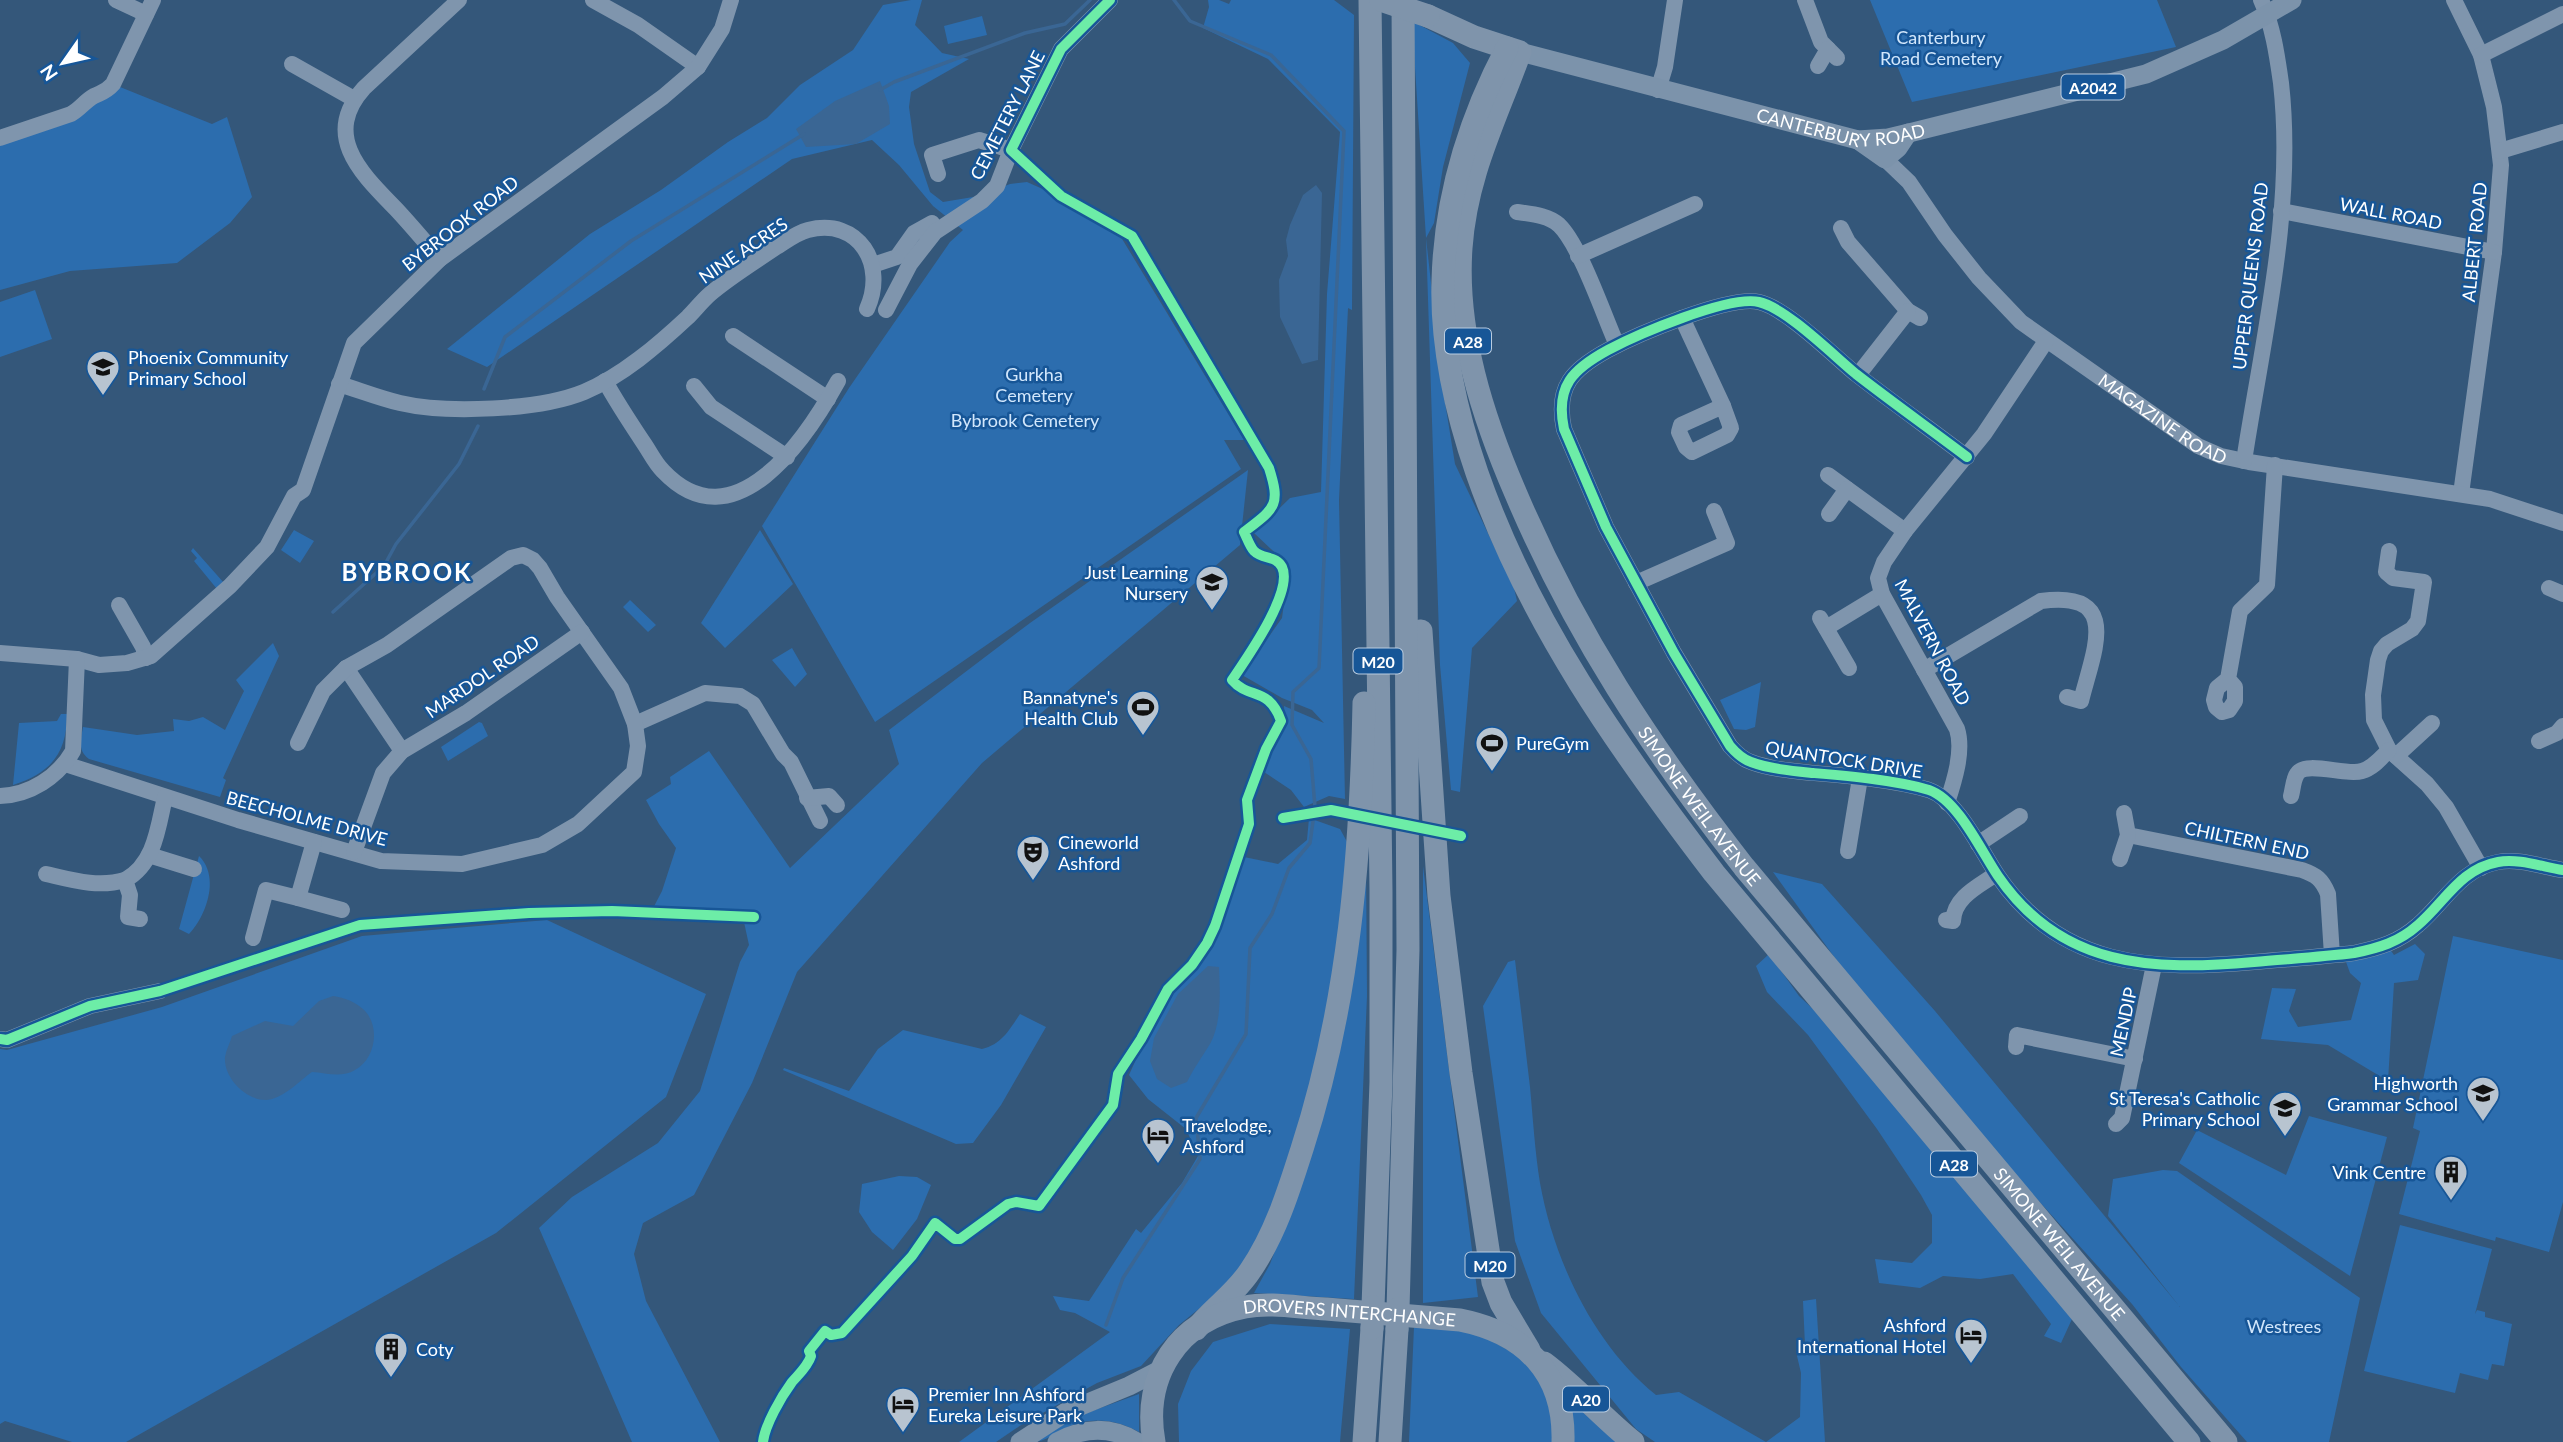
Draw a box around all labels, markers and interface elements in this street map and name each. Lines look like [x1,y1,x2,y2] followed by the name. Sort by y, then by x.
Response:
[1880,26,2003,69] park label: Canterbury Road Cemetery
[28,28,98,98] north arrow
[965,47,1049,183] street label: CEMETERY LANE
[35,60,62,85] text: N
[2062,74,2124,100] road number: A2042
[1754,103,1927,151] street label: CANTERBURY ROAD
[397,171,523,275] street label: BYBROOK ROAD
[2228,181,2272,371] street label: UPPER QUEENS ROAD
[2457,181,2491,303] street label: ALBERT ROAD
[2338,192,2444,234] street label: WALL ROAD
[694,212,792,288] street label: NINE ACRES
[1445,328,1491,354] road number: A28
[128,346,289,389] place label: Phoenix Community Primary School
[84,348,122,397] school or university icon: Phoenix Community Primary School
[995,363,1073,406] park label: Gurkha Cemetery
[2094,369,2231,468] street label: MAGAZINE ROAD
[951,409,1100,431] park label: Bybrook Cemetery
[342,557,473,586] district label: BYBROOK
[1084,561,1189,604] place label: Just Learning Nursery
[1193,563,1231,612] school or university icon: Just Learning Nursery
[1890,575,1976,709] street label: MALVERN ROAD
[421,630,543,722] street label: MARDOL ROAD
[1354,648,1402,674] road number: M20
[1022,686,1118,729] place label: Bannatyne's Health Club
[1124,688,1162,737] sports icon: Bannatyne's Health Club
[1634,722,1766,890] street label: SIMONE WEIL AVENUE
[1473,724,1511,773] sports icon: PureGym
[1516,732,1589,754] place label: PureGym
[1764,736,1924,782] street label: QUANTOCK DRIVE
[224,786,390,850] street label: BEECHOLME DRIVE
[2183,816,2311,864] street label: CHILTERN END
[1058,831,1139,874] place label: Cineworld Ashford
[1014,833,1052,882] theatre icon: Cineworld Ashford
[2105,985,2141,1059] street label: MENDIP
[2327,1072,2458,1115] place label: Highworth Grammar School
[2464,1074,2502,1123] school or university icon: Highworth Grammar School
[2109,1087,2260,1130] place label: St Teresa's Catholic Primary School
[2266,1089,2304,1138] school or university icon: St Teresa's Catholic Primary School
[1182,1114,1272,1157] place label: Travelodge, Ashford
[1139,1116,1177,1165] hotel icon: Travelodge, Ashford
[1931,1152,1977,1176] road number: A28
[2432,1153,2470,1202] building icon: Vink Centre
[2332,1161,2426,1183] place label: Vink Centre
[1990,1163,2130,1325] street label: SIMONE WEIL AVENUE
[1466,1252,1514,1278] road number: M20
[1241,1294,1457,1331] street label: DROVERS INTERCHANGE
[1797,1314,1946,1357] place label: Ashford International Hotel
[2247,1315,2321,1337] park label: Westrees
[1952,1316,1990,1365] hotel icon: Ashford International Hotel
[372,1330,410,1379] building icon: Coty
[416,1338,454,1360] place label: Coty
[928,1383,1085,1426] place label: Premier Inn Ashford Eureka Leisure Park
[884,1385,922,1434] hotel icon: Premier Inn Ashford Eureka Leisure Park
[1563,1386,1609,1412] road number: A20

